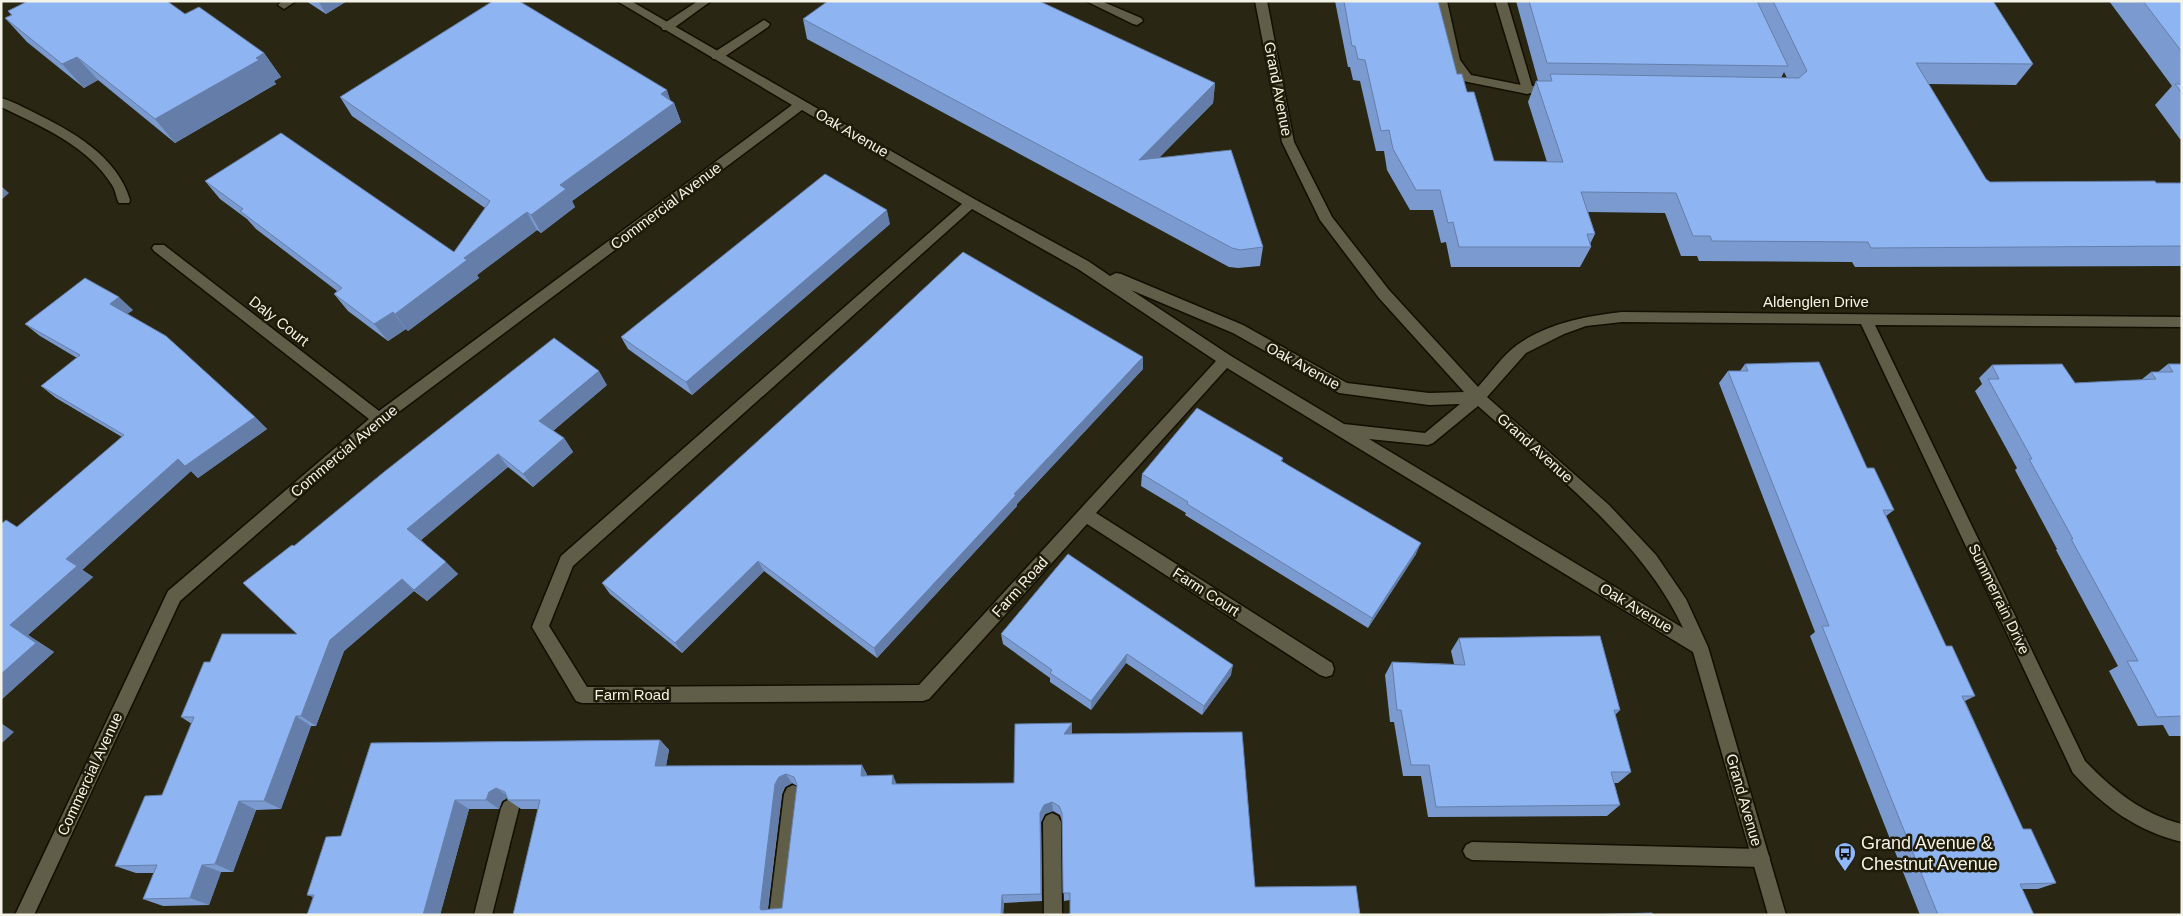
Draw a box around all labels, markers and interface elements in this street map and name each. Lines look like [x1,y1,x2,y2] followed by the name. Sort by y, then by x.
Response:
[1261,40,1296,137] street label: Grand Avenue
[813,105,892,160] street label: Oak Avenue
[607,159,724,253] street label: Commercial Avenue
[246,292,313,350] street label: Daly Court
[1763,293,1869,310] street label: Aldenglen Drive
[1264,338,1343,393] street label: Oak Avenue
[287,401,400,500] street label: Commercial Avenue
[1494,409,1577,486] street label: Grand Avenue
[1965,541,2034,657] street label: Summerrain Drive
[988,553,1051,620] street label: Farm Road
[1170,564,1243,620] street label: Farm Court
[1597,579,1676,636] street label: Oak Avenue
[594,686,670,703] street label: Farm Road
[54,709,126,838] street label: Commercial Avenue
[1723,752,1766,848] street label: Grand Avenue
[1861,833,1998,874] place label: Grand Avenue & Chestnut Avenue
[1833,841,1857,872] bus stop icon: Grand Avenue & Chestnut Avenue

